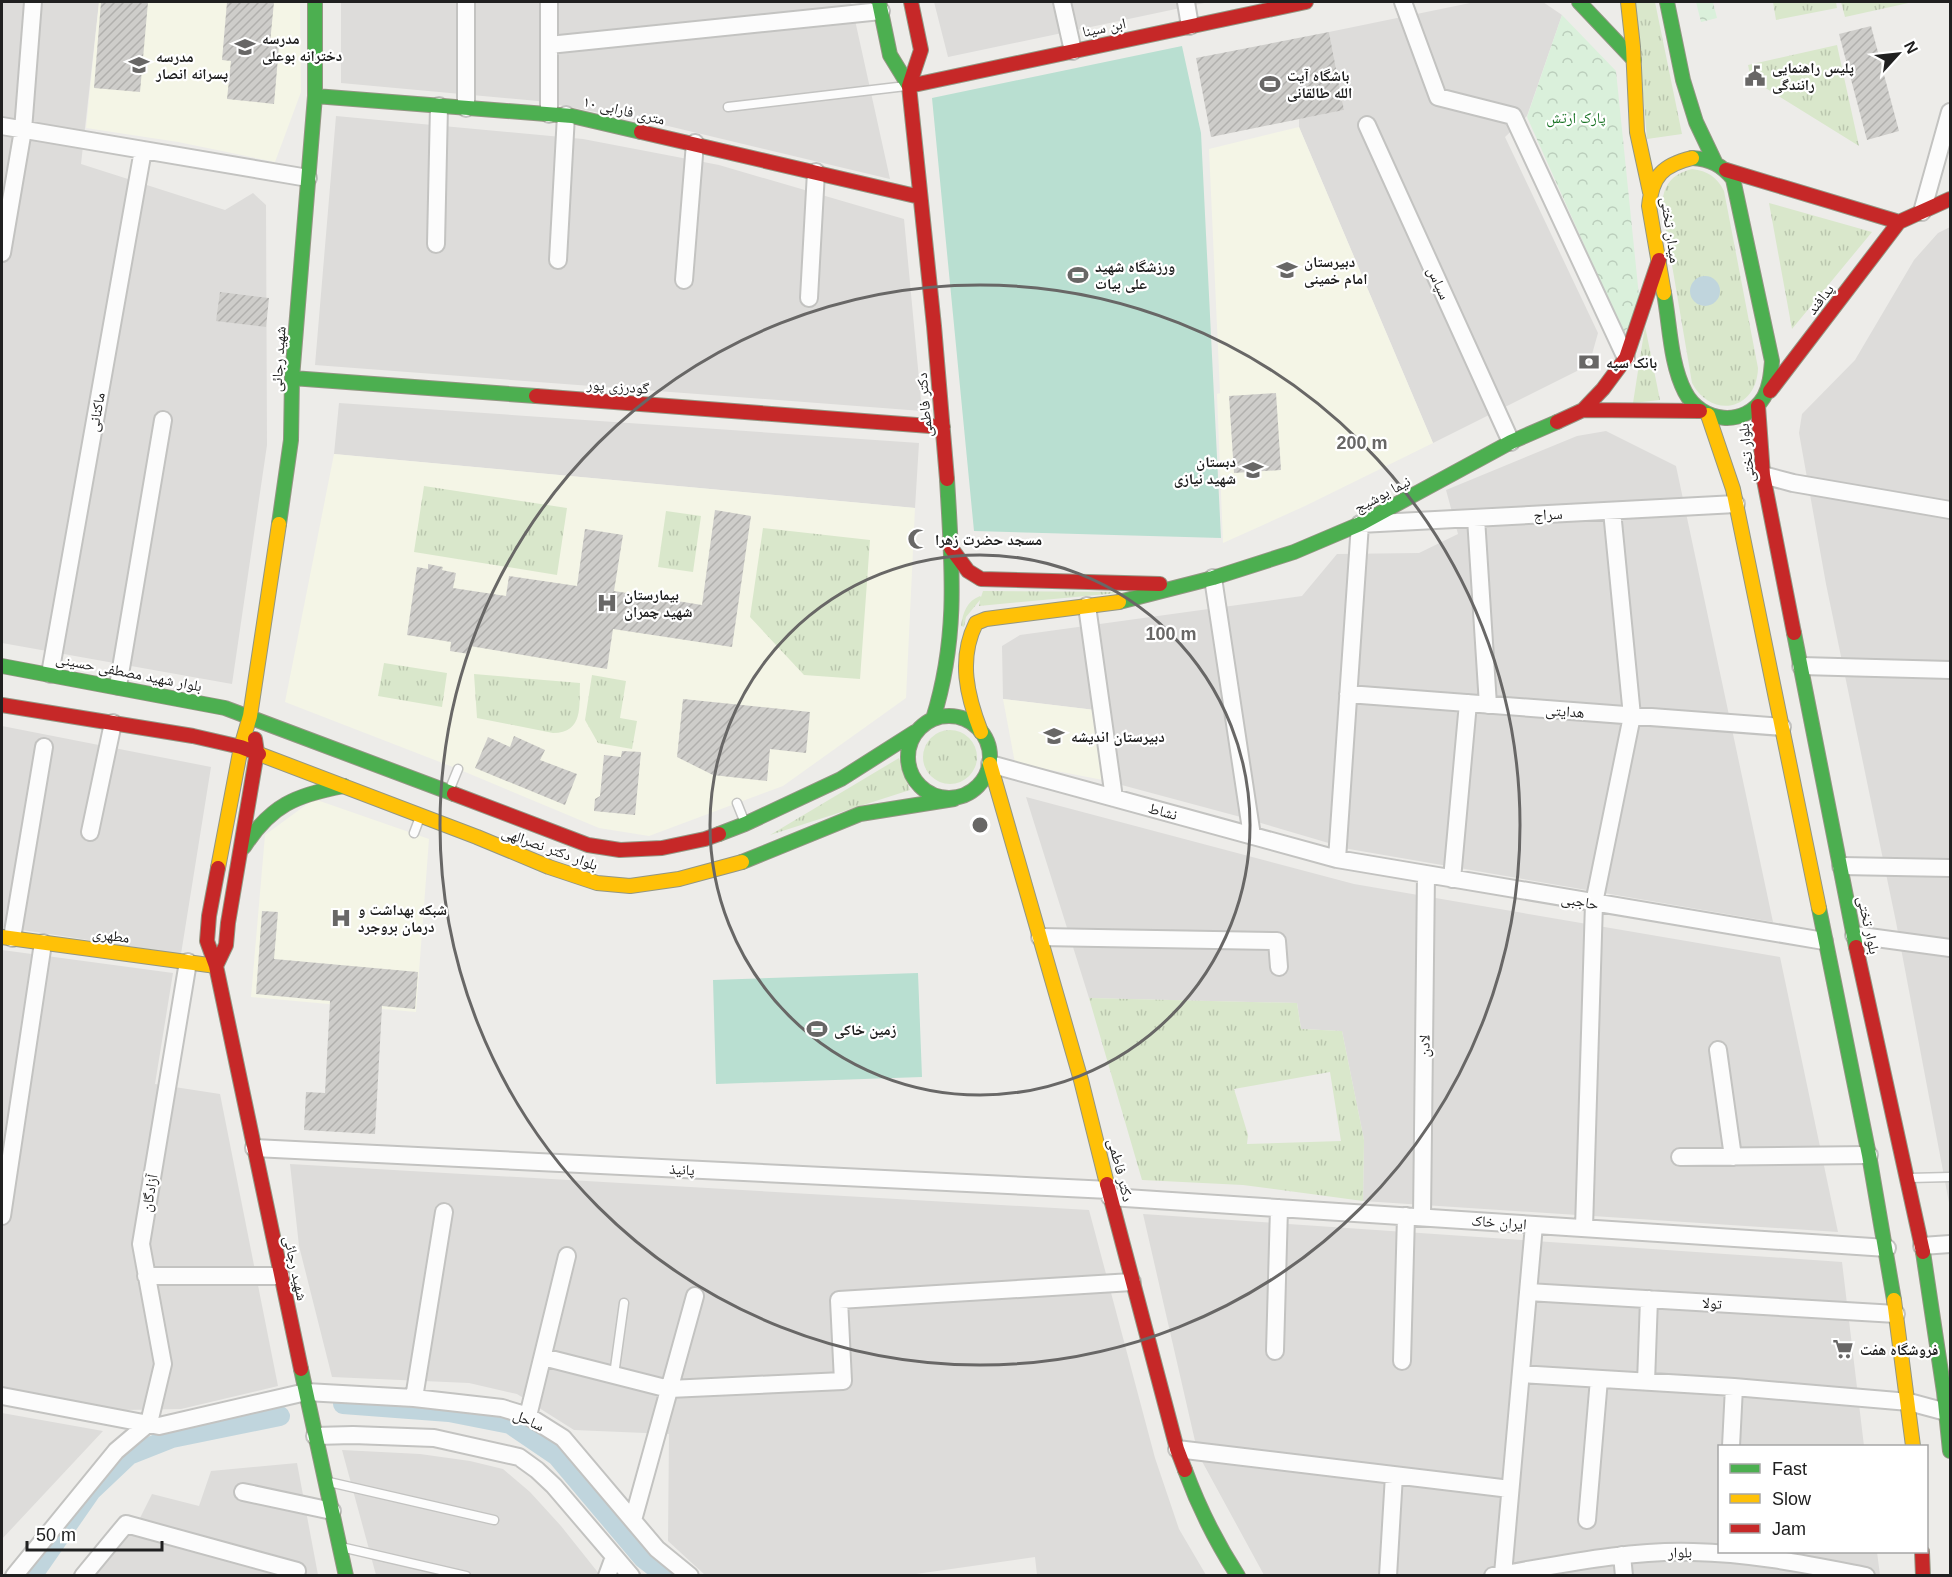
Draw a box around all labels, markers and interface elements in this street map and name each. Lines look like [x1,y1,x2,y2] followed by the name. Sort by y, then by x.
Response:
[1081,14,1128,42] street label: ابن سینا
[1868,24,1928,84] north arrow
[262,30,342,65] place label: مدرسه دخترانه بوعلی
[233,35,257,59] school or university icon: مدرسه دخترانه بوعلی
[1901,38,1921,56] text: N
[155,48,228,83] place label: مدرسه پسرانه انصار
[127,53,151,77] school or university icon: مدرسه پسرانه انصار
[1772,59,1854,94] place label: پلیس راهنمایی رانندگی
[1743,64,1767,88] public building icon: پلیس راهنمایی رانندگی
[1287,67,1352,102] place label: باشگاه آیت الله طالقانی
[1258,72,1282,96] sports icon: باشگاه آیت الله طالقانی
[581,92,667,130] street label: ۱۰ متری فارابی
[1546,109,1606,128] park label: پارک ارتش
[1656,196,1684,265] street label: میدان تختی
[1304,253,1367,289] place label: دبیرستان امام خمینی
[1095,258,1175,293] place label: ورزشگاه شهید علی بیات
[1275,258,1299,282] school or university icon: دبیرستان امام خمینی
[1066,263,1090,287] sports icon: ورزشگاه شهید علی بیات
[1422,264,1454,303] street label: سپاس
[1803,281,1838,318] street label: پدافند
[267,325,291,393] street label: شهید رجائی
[1577,350,1601,374] bank icon: بانک سپه
[1606,354,1657,372] place label: بانک سپه
[913,372,937,438] street label: دکتر فاطمی
[585,375,650,399] street label: گودرزی پور
[84,391,110,433] street label: ماکنانی
[1734,422,1760,483] street label: بلوار تختی
[1336,433,1388,453] text: 200 m
[1174,453,1236,488] place label: دبستان شهید نیازی
[1241,458,1265,482] school or university icon: دبستان شهید نیازی
[1351,472,1414,518] street label: نیما یوشیج
[1533,505,1563,525] street label: سراج
[906,527,930,551] mosque icon: مسجد حضرت زهرا
[935,531,1042,548] place label: مسجد حضرت زهرا
[624,586,692,621] place label: بیمارستان شهید چمران
[595,591,619,615] hospital icon: بیمارستان شهید چمران
[1145,624,1197,644] text: 100 m
[54,649,203,696] street label: بلوار شهید مصطفی حسینی
[1545,701,1585,723] street label: هدایتی
[1042,724,1066,748] school or university icon: دبیرستان اندیشه
[1071,728,1165,746] place label: دبیرستان اندیشه
[1147,799,1179,823] street label: نشاط
[970,815,990,835] centre of rings
[499,823,600,875] street label: بلوار دکتر نصرالهی
[1560,889,1600,915] street label: حاجبی
[1853,894,1883,956] street label: بلوار تختی
[358,901,447,936] place label: شبکه بهداشت و درمان بروجرد
[329,906,353,930] hospital icon: شبکه بهداشت و درمان بروجرد
[91,924,131,948] street label: مطهری
[805,1017,829,1041] sports icon: زمین خاکی
[834,1021,897,1039] place label: زمین خاکی
[1415,1034,1435,1058] street label: لادن
[1103,1137,1137,1204] street label: دکتر فاطمی
[669,1160,695,1179] street label: پانیذ
[137,1172,163,1214] street label: آزادگان
[1471,1212,1527,1234] street label: ایران خاک
[279,1234,311,1302] street label: شهید رجائی
[1701,1294,1723,1313] street label: تولا
[1831,1337,1855,1361] supermarket icon: فروشگاه هفت
[1860,1341,1938,1358] place label: فروشگاه هفت
[510,1406,547,1436] street label: ساحل
[1718,1445,1928,1553] legend
[1772,1459,1807,1479] text: Fast
[1772,1489,1812,1509] text: Slow
[27,1514,162,1552] scale bar
[1772,1519,1806,1539] text: Jam
[36,1525,76,1545] text: 50 m
[1667,1543,1692,1562] street label: بلوار

